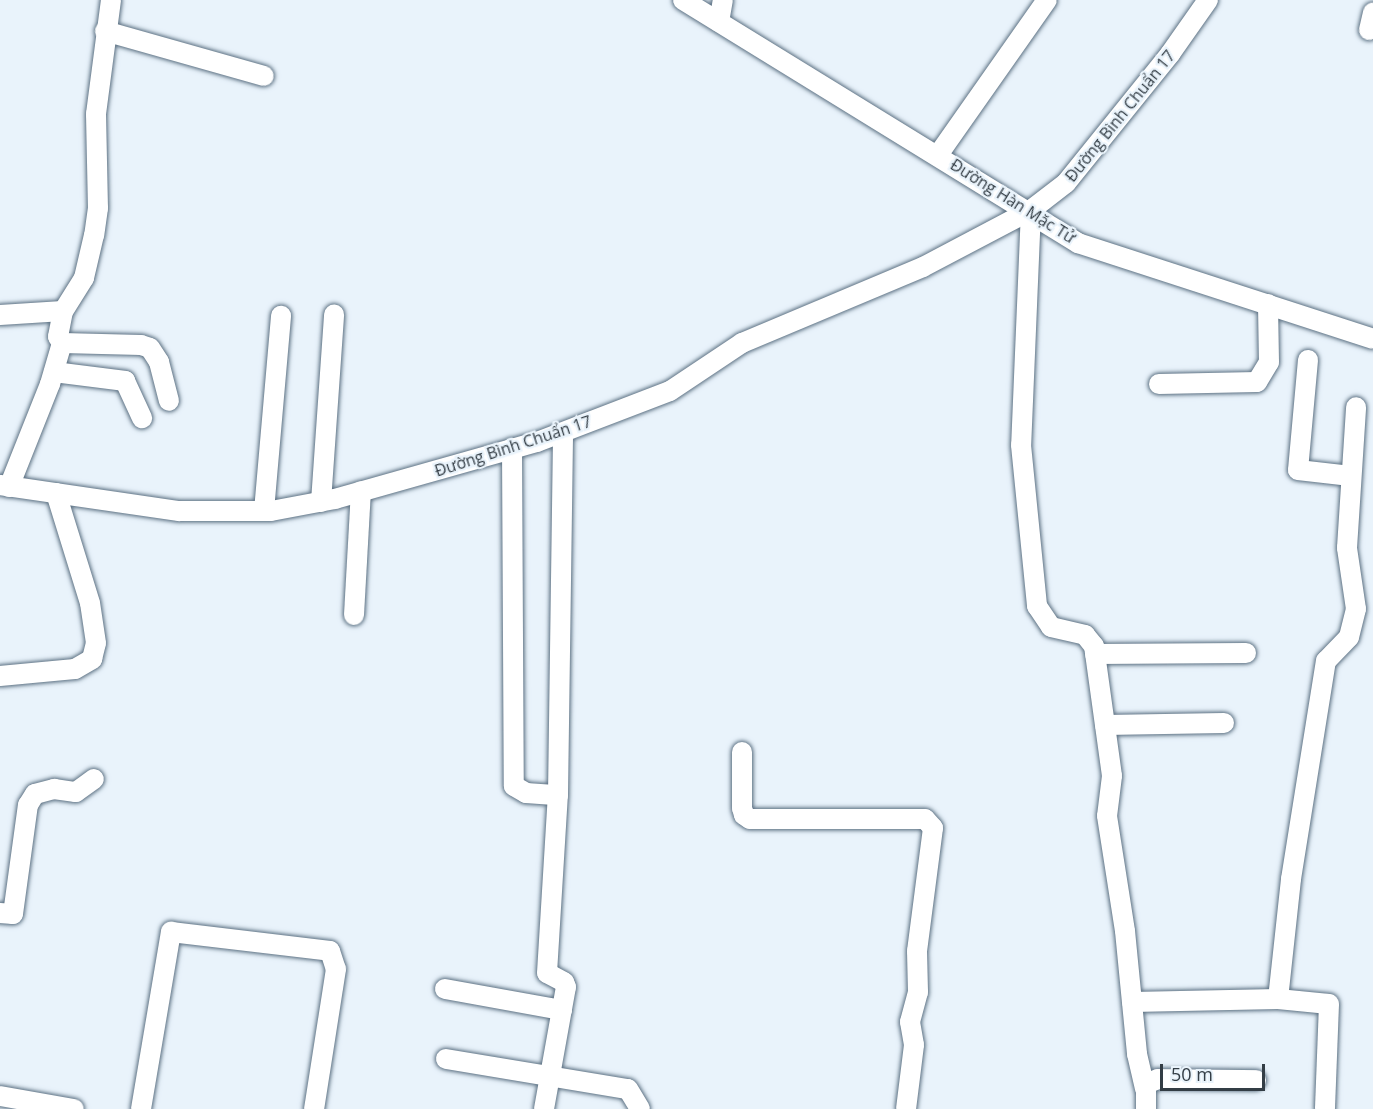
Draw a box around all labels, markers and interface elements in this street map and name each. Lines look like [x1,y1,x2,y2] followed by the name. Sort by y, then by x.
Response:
[1061,46,1179,186] street label: Đường Bình Chuẩn 17
[947,155,1079,247] street label: Đường Hàn Mặc Tử
[432,412,594,480] street label: Đường Bình Chuẩn 17
[1163,1052,1268,1090] scale bar
[1171,1062,1213,1086] text: 50 m

